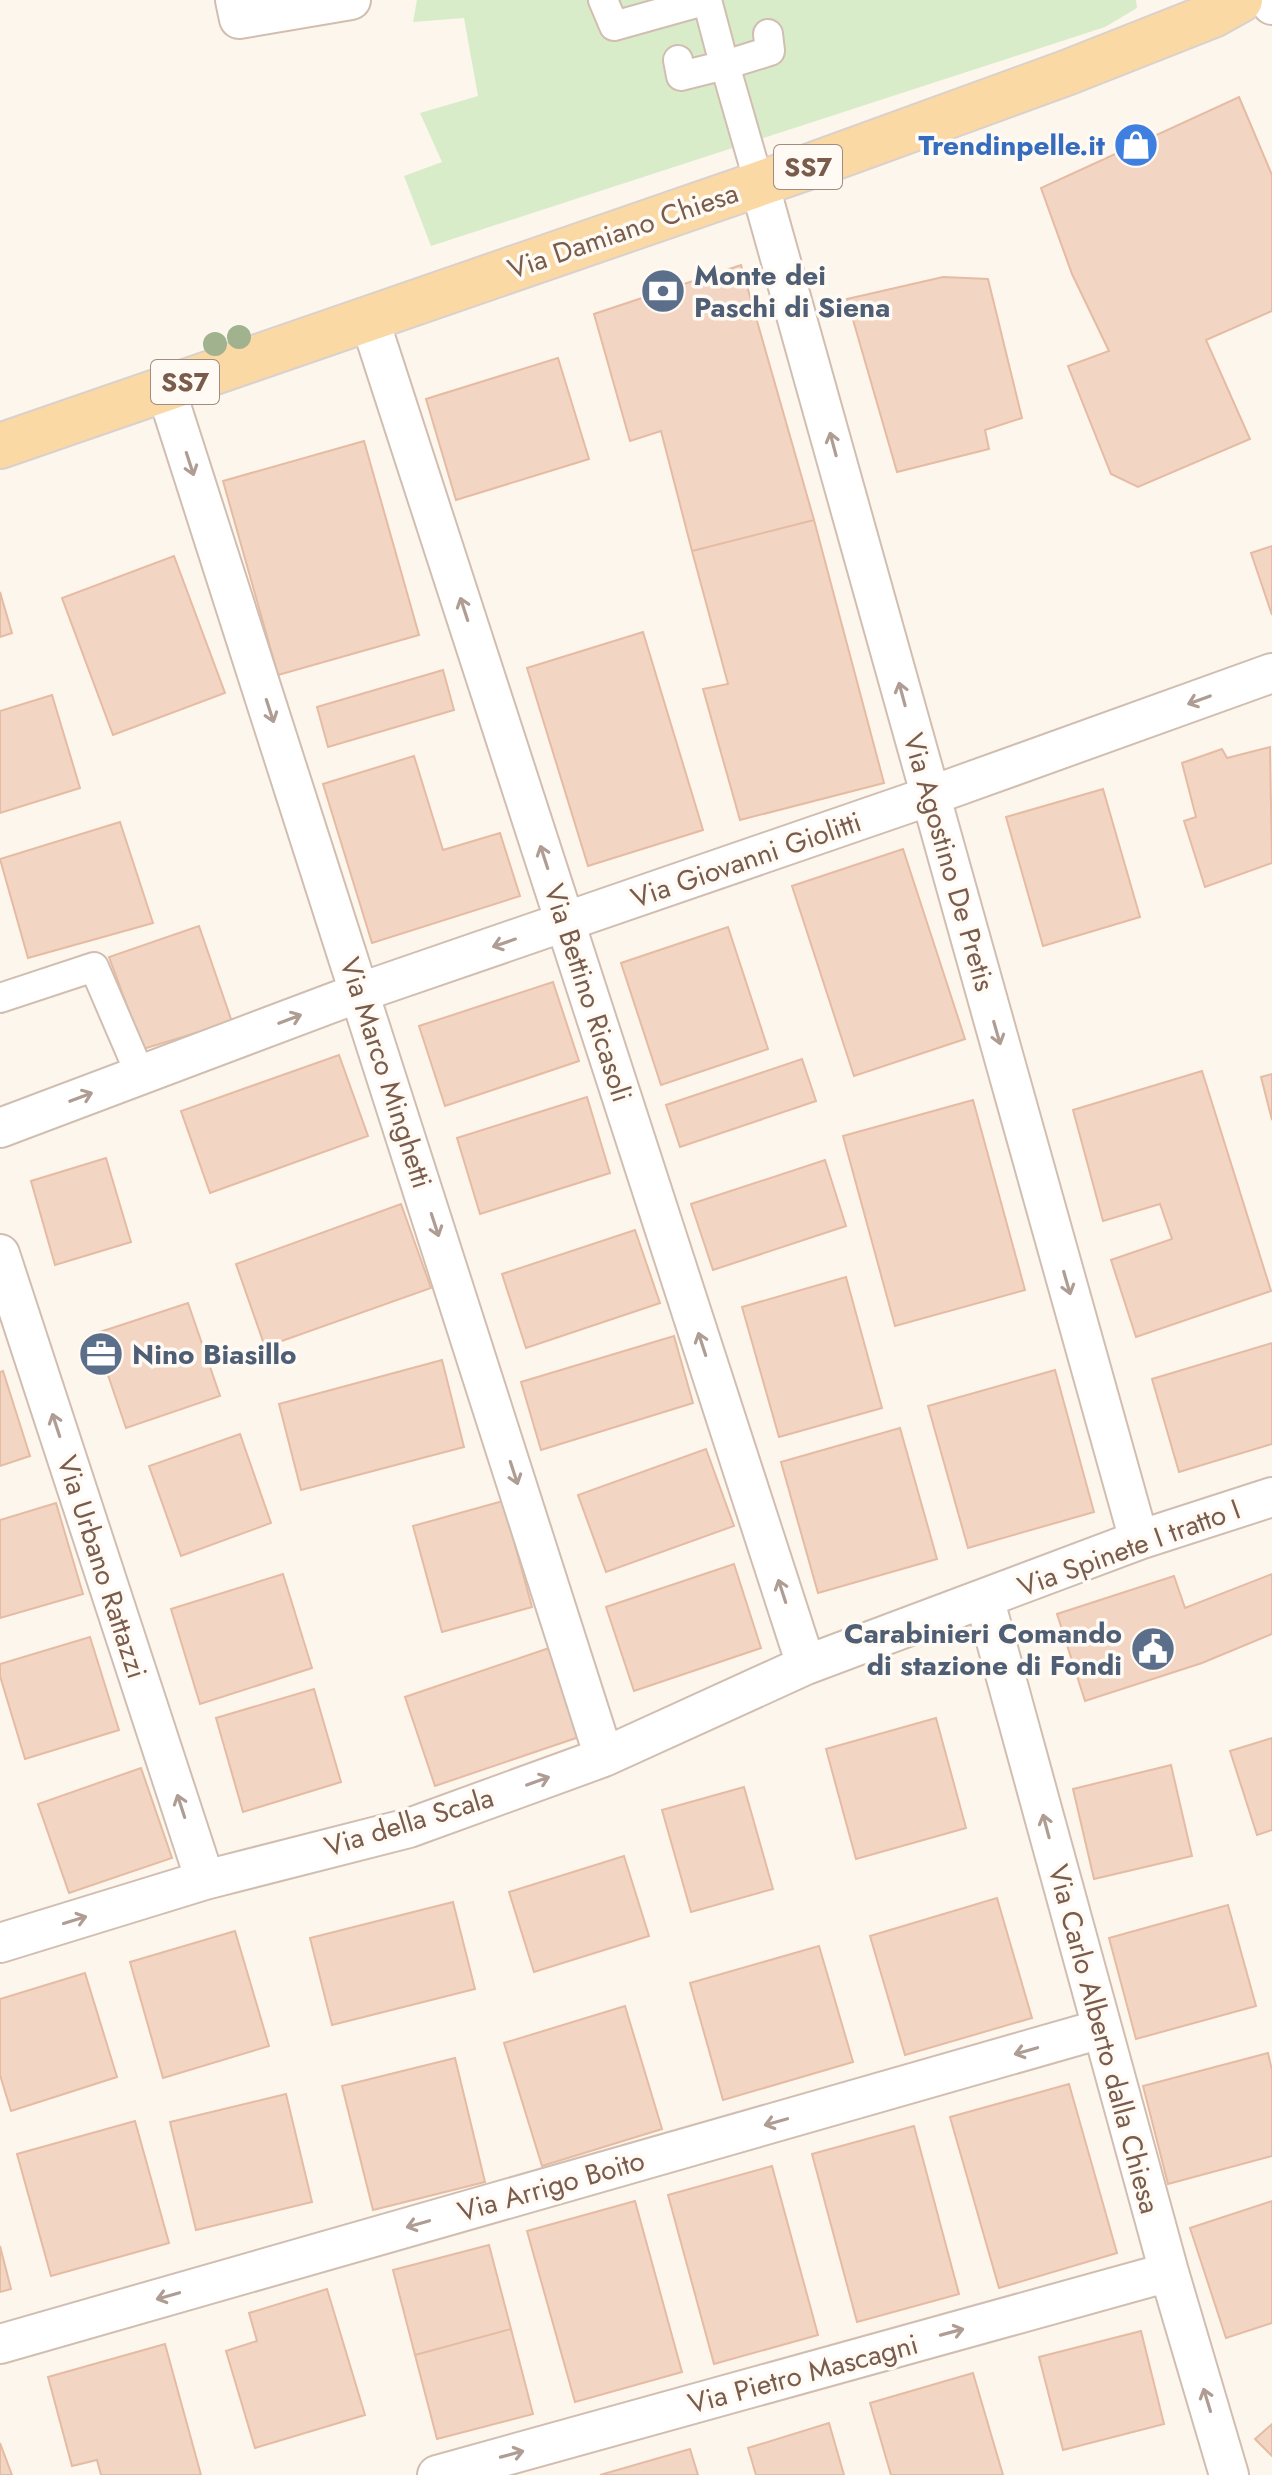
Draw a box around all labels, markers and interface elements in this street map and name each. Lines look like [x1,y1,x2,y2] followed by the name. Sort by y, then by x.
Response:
[1112,121,1160,169] shop icon: Trendinpelle.it
[918,125,1105,166] place label: Trendinpelle.it
[774,145,842,189] road number: SS7
[502,172,744,290] street label: Via Damiano Chiesa
[694,255,890,328] place label: Monte dei Paschi di Siena
[639,267,687,315] bank icon: Monte dei Paschi di Siena
[151,360,219,404] road number: SS7
[825,431,840,457] one-way arrow
[184,451,199,476] one-way arrow
[455,597,470,622] one-way arrow
[894,682,909,708] one-way arrow
[1186,693,1211,708] one-way arrow
[263,698,278,724] one-way arrow
[893,728,1005,996] street label: Via Agostino De Pretis
[625,801,867,919] street label: Via Giovanni Giolitti
[536,844,551,869] one-way arrow
[533,879,643,1107] street label: Via Bettino Ricasoli
[492,936,517,951] one-way arrow
[329,952,443,1194] street label: Via Marco Minghetti
[277,1011,302,1025] one-way arrow
[990,1020,1005,1046] one-way arrow
[68,1089,93,1103] one-way arrow
[428,1212,443,1238] one-way arrow
[1061,1270,1076,1296] one-way arrow
[77,1330,125,1378] office icon: Nino Biasillo
[693,1331,708,1356] one-way arrow
[132,1334,297,1375] place label: Nino Biasillo
[48,1413,63,1438] one-way arrow
[47,1450,157,1684] street label: Via Urbano Rattazzi
[507,1461,522,1486] one-way arrow
[1012,1489,1246,1607] street label: Via Spinete I tratto I
[773,1579,788,1604] one-way arrow
[844,1613,1122,1686] place label: Carabinieri Comando di stazione di Fondi
[1129,1625,1177,1673] public building icon: Carabinieri Comando di stazione di Fondi
[525,1773,550,1787] one-way arrow
[319,1777,499,1867] street label: Via della Scala
[172,1793,187,1818] one-way arrow
[1038,1814,1053,1840] one-way arrow
[1038,1860,1170,2218] street label: Via Carlo Alberto dalla Chiesa
[61,1912,87,1927] one-way arrow
[1014,2044,1040,2059] one-way arrow
[764,2115,790,2130] one-way arrow
[453,2140,649,2232] street label: Via Arrigo Boito
[406,2217,432,2232] one-way arrow
[156,2289,182,2304] one-way arrow
[683,2324,923,2424] street label: Via Pietro Mascagni
[938,2324,964,2339] one-way arrow
[1199,2388,1214,2414] one-way arrow
[499,2446,525,2461] one-way arrow

